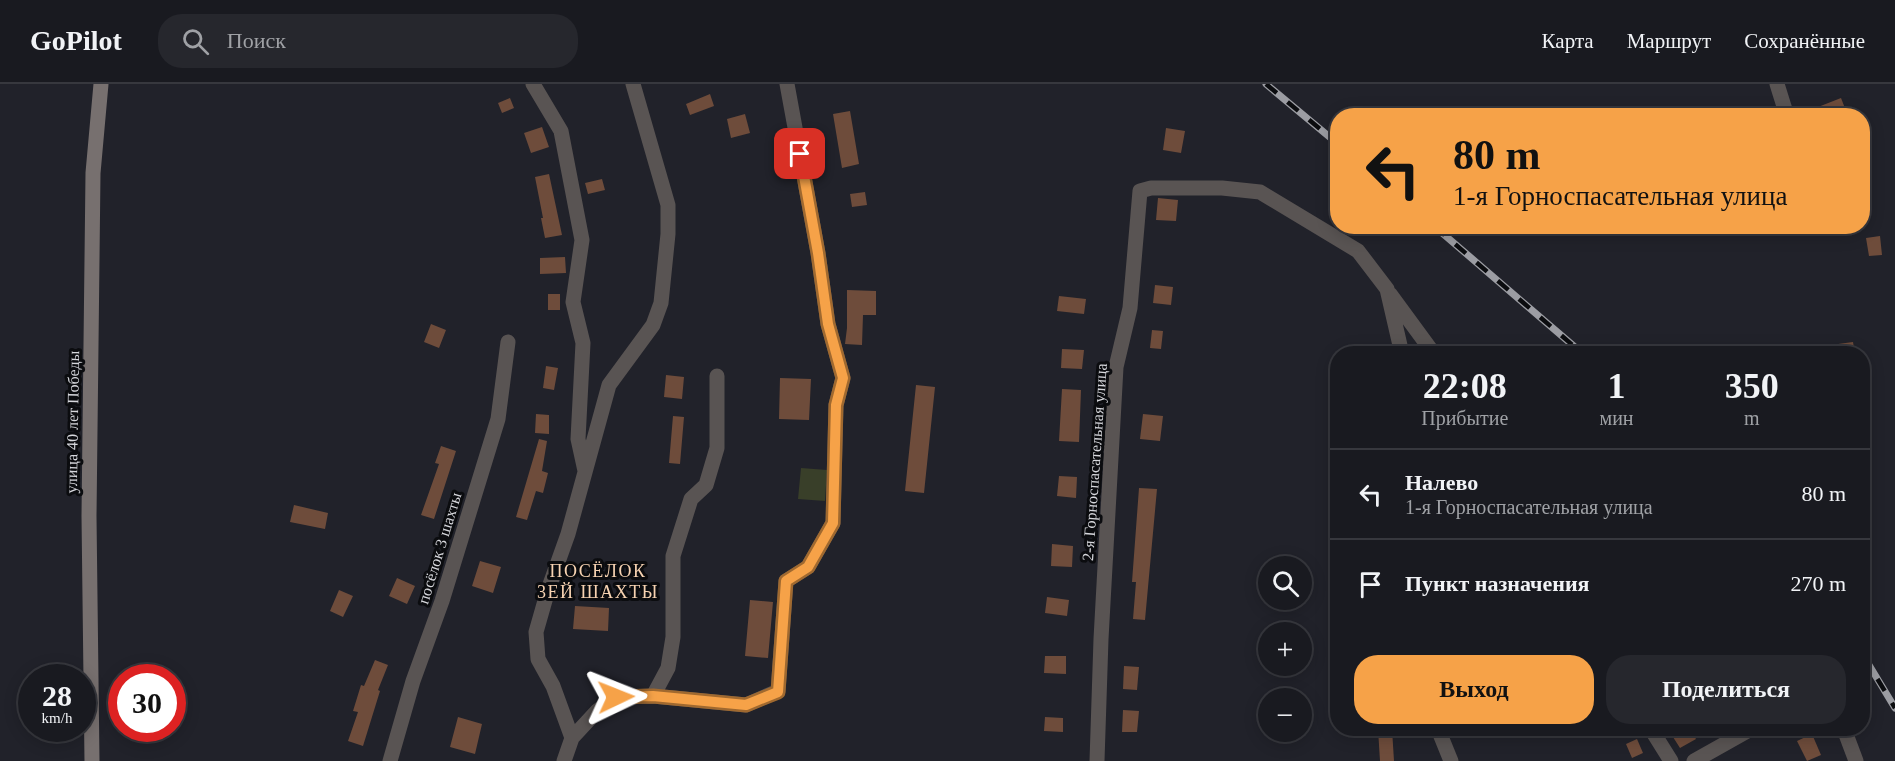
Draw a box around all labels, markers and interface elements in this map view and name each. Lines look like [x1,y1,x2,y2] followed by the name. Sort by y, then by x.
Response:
[158,14,578,68] search box
[30,25,122,56] text: GoPilot
[179,25,212,58] icon: search
[227,28,286,53] text: Поиск
[1542,29,1594,53] text: Карта
[1627,29,1711,53] text: Маршрут
[1744,29,1865,53] text: Сохранённые
[774,128,825,179] pin
[1354,132,1432,210] icon: left
[1453,132,1541,178] text: 80 m
[783,137,816,170] icon: arrive
[1453,181,1787,211] text: 1-я Горноспасательная улица
[63,350,83,494] street label: улица 40 лет Победы
[1079,363,1111,562] street label: 2-я Горноспасательная улица
[1423,366,1507,406] text: 22:08
[1608,366,1626,406] text: 1
[1725,366,1779,406] text: 350
[1421,407,1508,429] text: Прибытие
[1600,407,1634,429] text: мин
[1744,407,1760,429] text: m
[1405,470,1478,495] text: Налево
[1354,478,1387,511] icon: left
[1801,481,1846,506] text: 80 m
[414,490,465,606] street label: посёлок 3 шахты
[1405,496,1653,518] text: 1-я Горноспасательная улица
[1258,556,1312,742] map controls
[1258,556,1312,610] button: search
[537,561,659,602] district label: ПОСЁЛОК 3ЕЙ ШАХТЫ
[1354,568,1387,601] icon: arrive
[1405,571,1590,596] text: Пункт назначения
[1790,571,1846,596] text: 270 m
[1258,622,1312,676] button: +
[1354,655,1594,724] button: Выход
[1606,655,1846,724] button: Поделиться
[108,664,186,742] speed limit sign: 30
[584,665,648,729] position arrow
[42,679,72,712] text: 28
[1258,688,1312,742] button: −
[42,710,72,726] text: km/h

